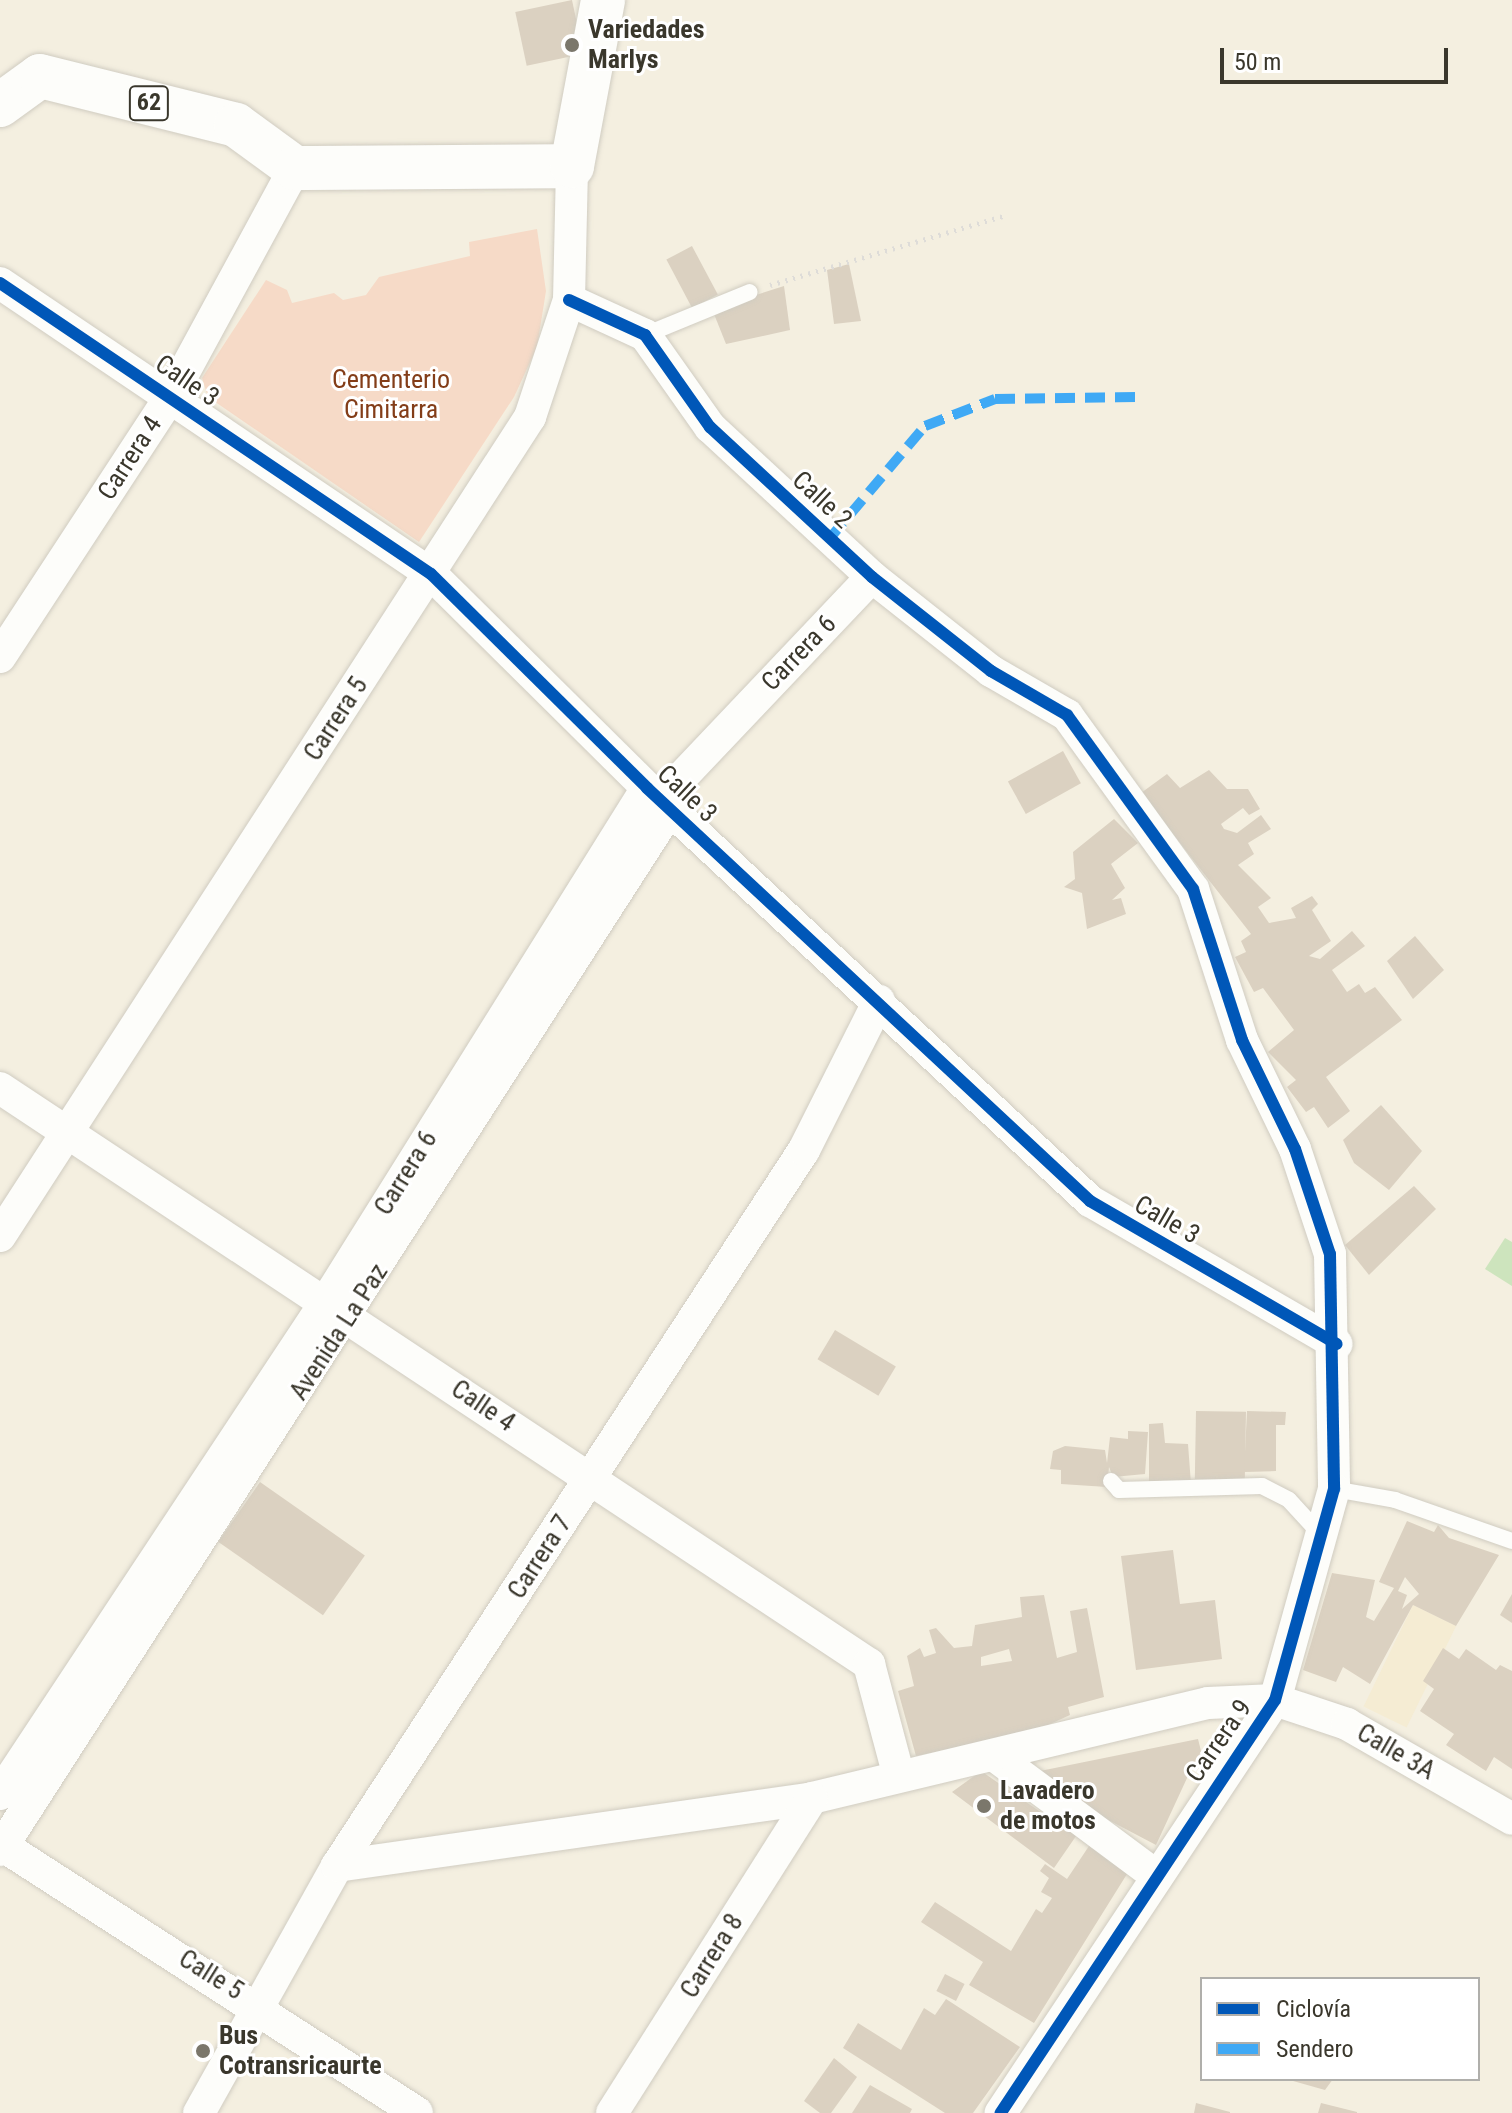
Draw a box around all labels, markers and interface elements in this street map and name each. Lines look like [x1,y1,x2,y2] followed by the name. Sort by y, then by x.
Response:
[588,14,705,76] place label: Variedades Marlys
[1224,32,1452,82] scale bar
[563,36,581,54] marker: Variedades Marlys
[1234,48,1281,76] text: 50 m
[127,83,171,123] road number: 62
[149,348,225,414] street label: Calle 3
[332,364,450,426] park label: Cementerio Cimitarra
[91,410,169,506] street label: Carrera 4
[786,465,858,535] street label: Calle 2
[755,608,843,698] street label: Carrera 6
[297,671,375,767] street label: Carrera 5
[651,759,723,829] street label: Calle 3
[368,1125,444,1221] street label: Carrera 6
[1129,1189,1205,1251] street label: Calle 3
[283,1258,395,1406] street label: Avenida La Paz
[445,1373,521,1439] street label: Calle 4
[501,1509,579,1605] street label: Carrera 7
[1179,1694,1259,1788] street label: Carrera 9
[1351,1717,1441,1787] street label: Calle 3A
[1000,1775,1096,1836] place label: Lavadero de motos
[975,1797,993,1815] marker: Lavadero de motos
[674,1908,750,2004] street label: Carrera 8
[173,1943,249,2007] street label: Calle 5
[1200,1977,1480,2081] legend
[1276,1995,1351,2023] text: Ciclovía
[219,2020,382,2082] place label: Bus Cotransricaurte
[1276,2035,1354,2063] text: Sendero
[194,2042,212,2060] marker: Bus Cotransricaurte

